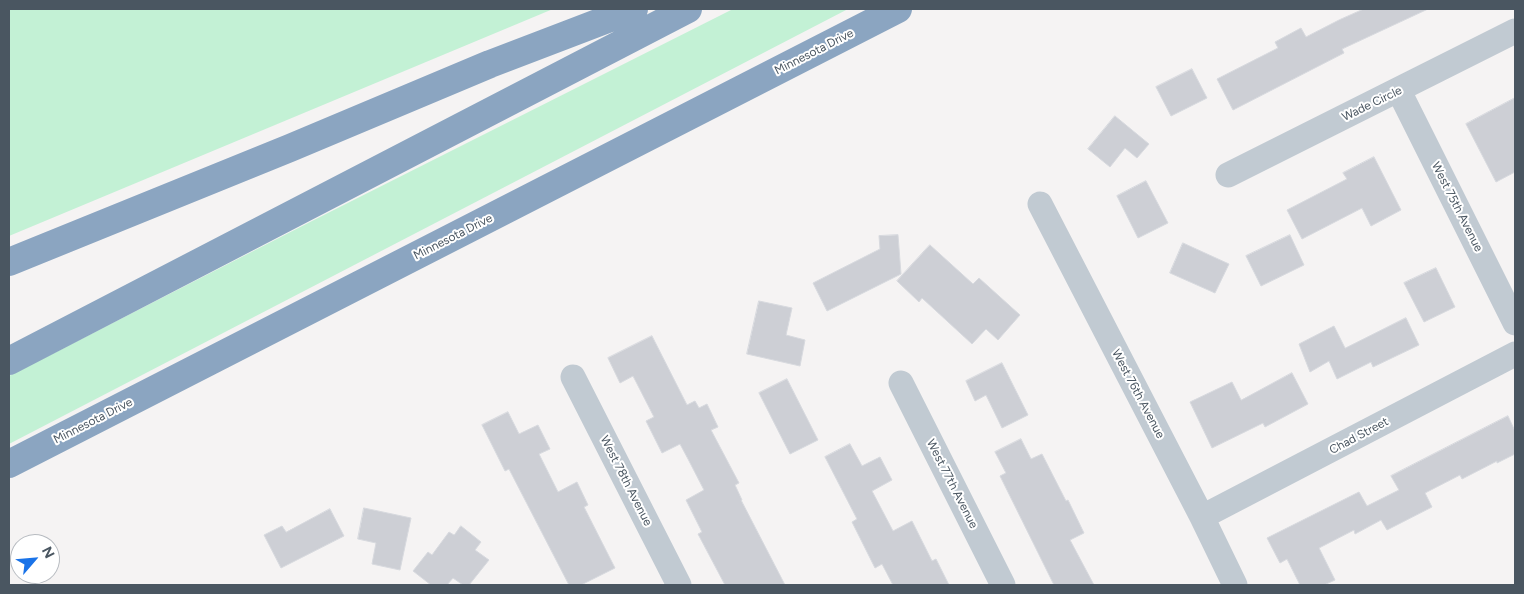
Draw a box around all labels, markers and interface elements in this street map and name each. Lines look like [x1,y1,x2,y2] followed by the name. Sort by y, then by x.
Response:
[772,26,856,78] street label: Minnesota Drive
[1340,83,1404,125] street label: Wade Circle
[1428,160,1486,254] street label: West 75th Avenue
[411,211,495,263] street label: Minnesota Drive
[1108,347,1168,441] street label: West 76th Avenue
[51,395,135,447] street label: Minnesota Drive
[1327,414,1391,458] street label: Chad Street
[597,434,655,528] street label: West 78th Avenue
[923,437,981,531] street label: West 77th Avenue
[10,534,60,584] north arrow
[38,544,58,561] text: N

